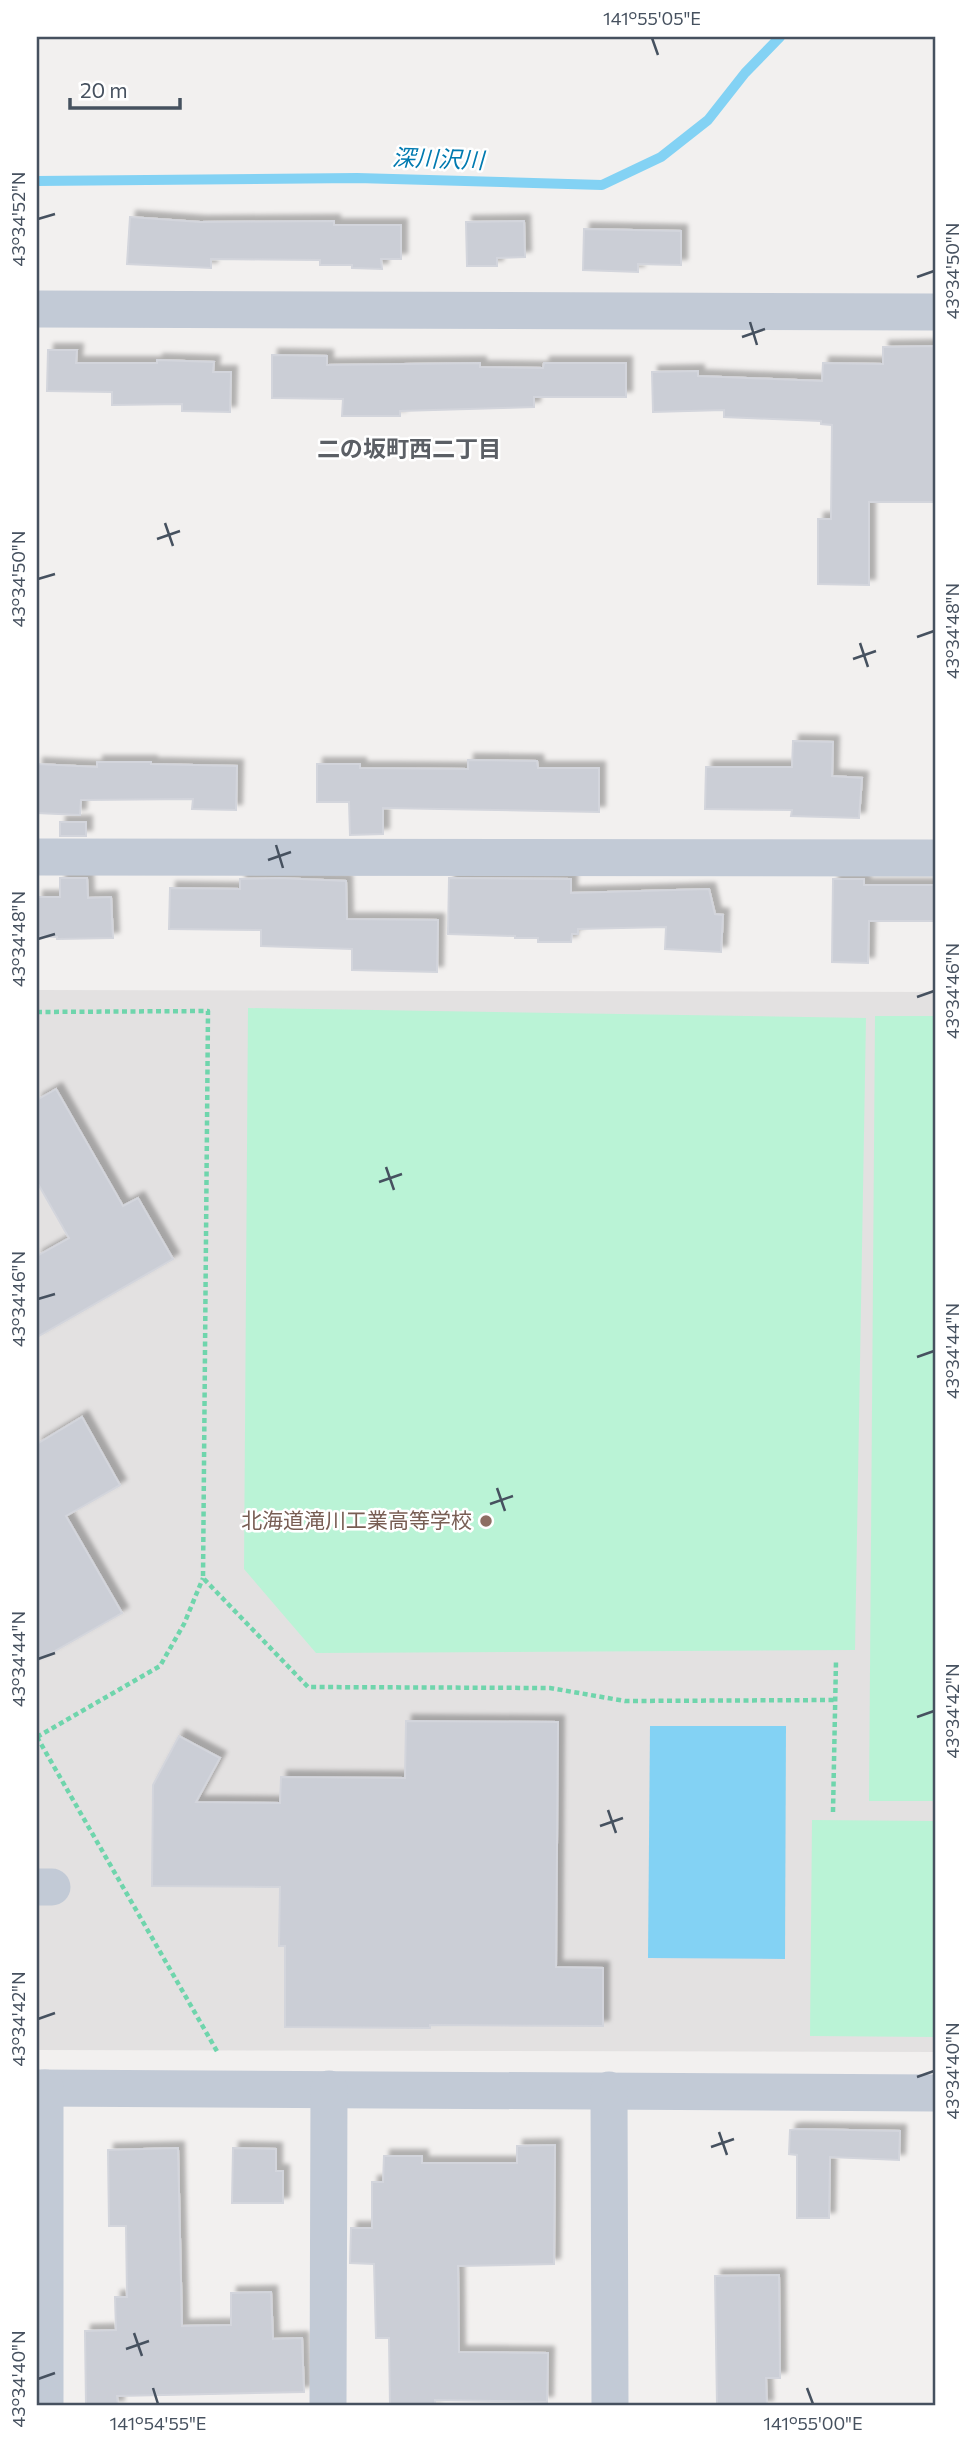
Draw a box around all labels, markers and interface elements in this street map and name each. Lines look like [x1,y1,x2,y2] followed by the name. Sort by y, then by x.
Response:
[603,7,701,29] text: 141°55'05"E
[70,66,180,110] scale bar
[80,77,128,102] text: 20 m
[392,142,487,174] water label: 深川沢川
[7,172,29,266] text: 43°34'52"N
[941,223,963,319] text: 43°34'50"N
[317,434,501,462] district label: 二の坂町西二丁目
[7,531,29,627] text: 43°34'50"N
[941,583,963,679] text: 43°34'48"N
[7,891,29,987] text: 43°34'48"N
[941,943,963,1039] text: 43°34'46"N
[7,1251,29,1347] text: 43°34'46"N
[941,1303,963,1399] text: 43°34'44"N
[241,1507,472,1532] place label: 北海道滝川工業高等学校
[478,1513,494,1529] marker: 北海道滝川工業高等学校
[7,1611,29,1707] text: 43°34'44"N
[941,1664,963,1759] text: 43°34'42"N
[7,1972,29,2067] text: 43°34'42"N
[941,2022,963,2120] text: 43°34'40"N
[7,2330,29,2428] text: 43°34'40"N
[109,2412,207,2434] text: 141°54'55"E
[763,2412,863,2434] text: 141°55'00"E

